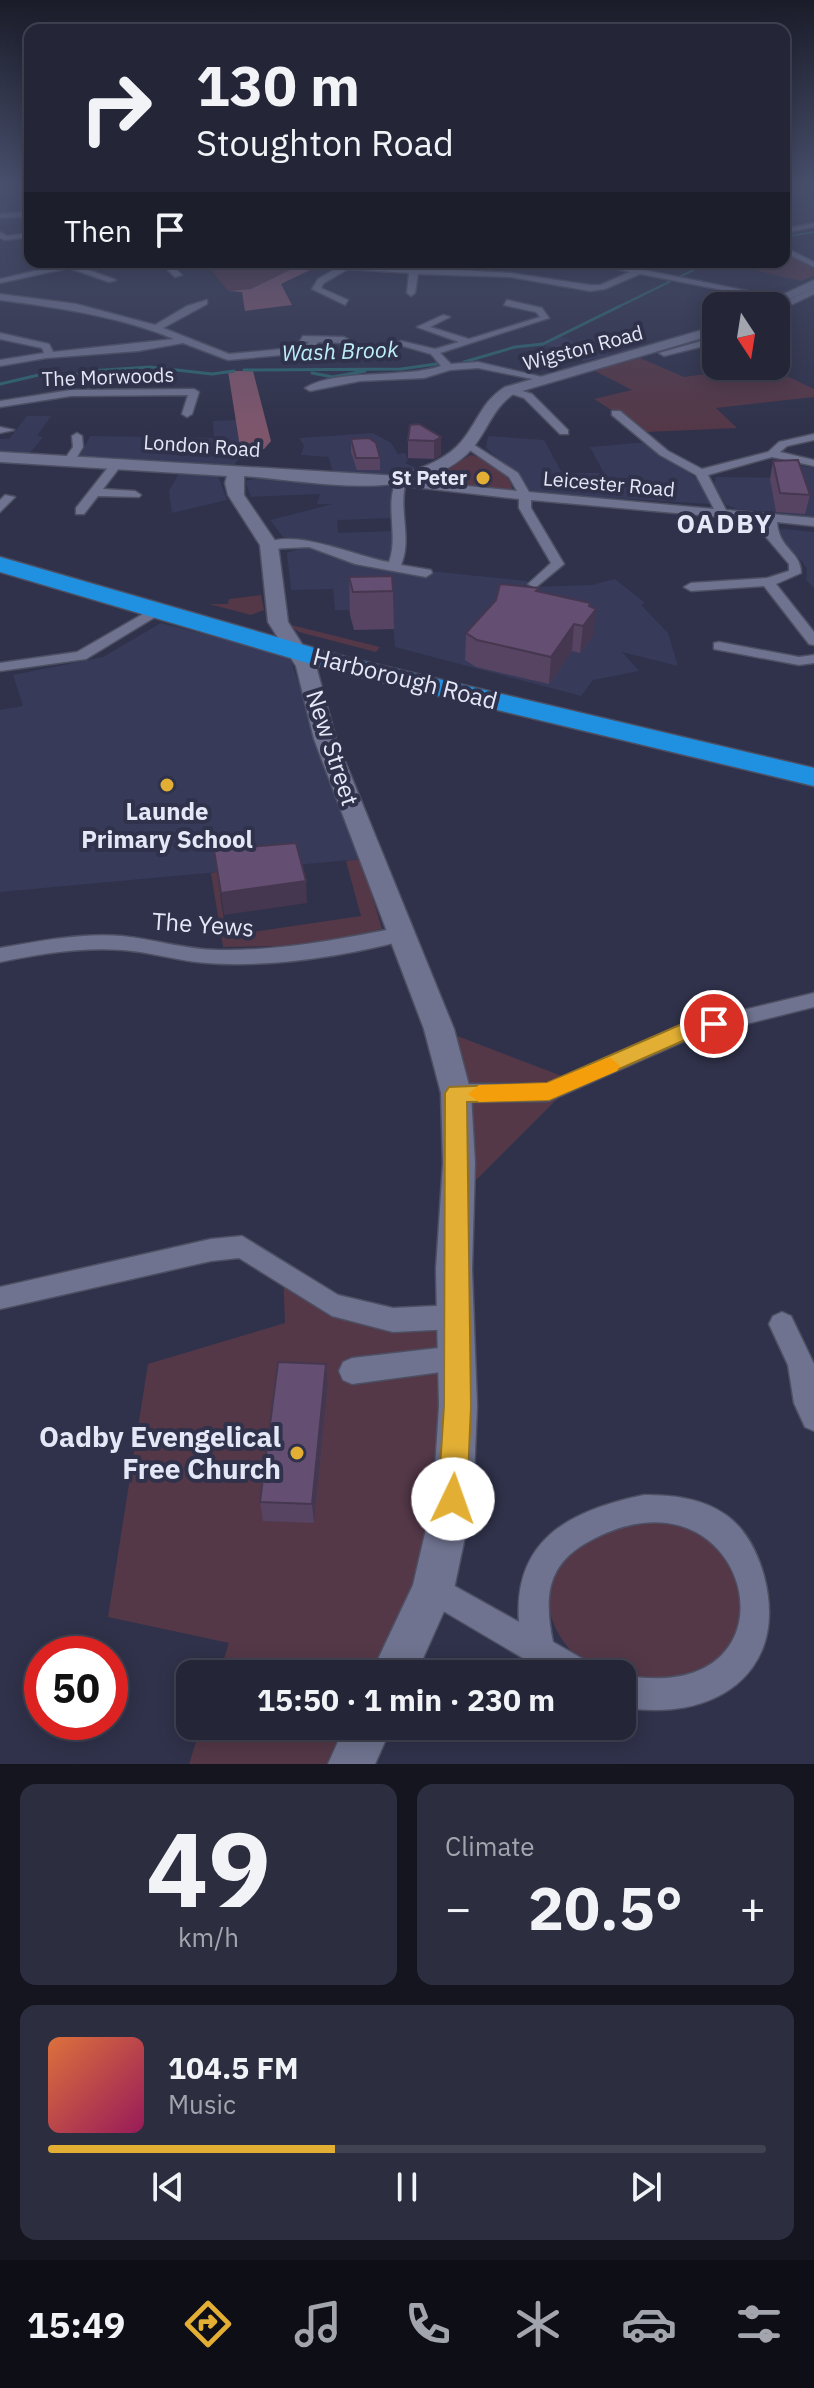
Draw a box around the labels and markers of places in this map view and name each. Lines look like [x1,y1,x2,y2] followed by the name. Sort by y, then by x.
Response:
[391,464,467,491] place label: St Peter
[474,469,492,487] marker: St Peter
[158,776,176,794] marker: Launde Primary School
[81,795,253,855] place label: Launde Primary School
[680,990,748,1058] pin
[39,1418,281,1487] place label: Oadby Evengelical Free Church
[288,1444,306,1462] marker: Oadby Evengelical Free Church

